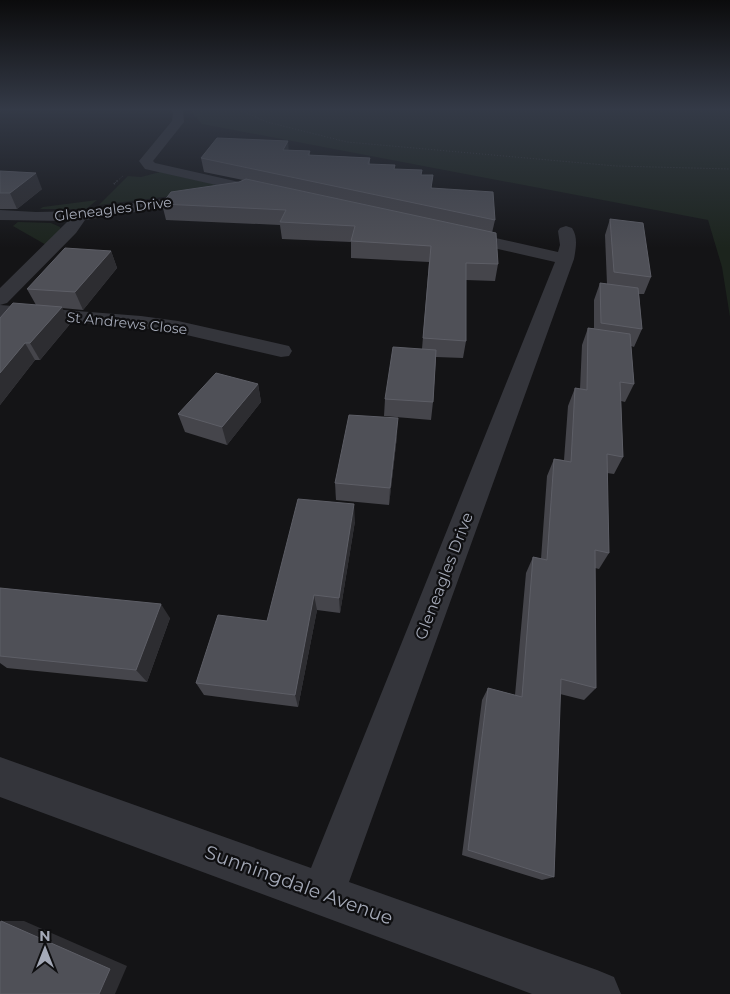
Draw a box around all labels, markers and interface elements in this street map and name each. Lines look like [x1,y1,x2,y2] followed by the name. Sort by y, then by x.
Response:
[53,193,173,225] street label: Gleneagles Drive
[66,308,188,338] street label: St Andrews Close
[411,510,477,642] street label: Gleneagles Drive
[202,840,396,930] street label: Sunningdale Avenue
[20,924,70,974] north arrow
[39,927,51,945] text: N

